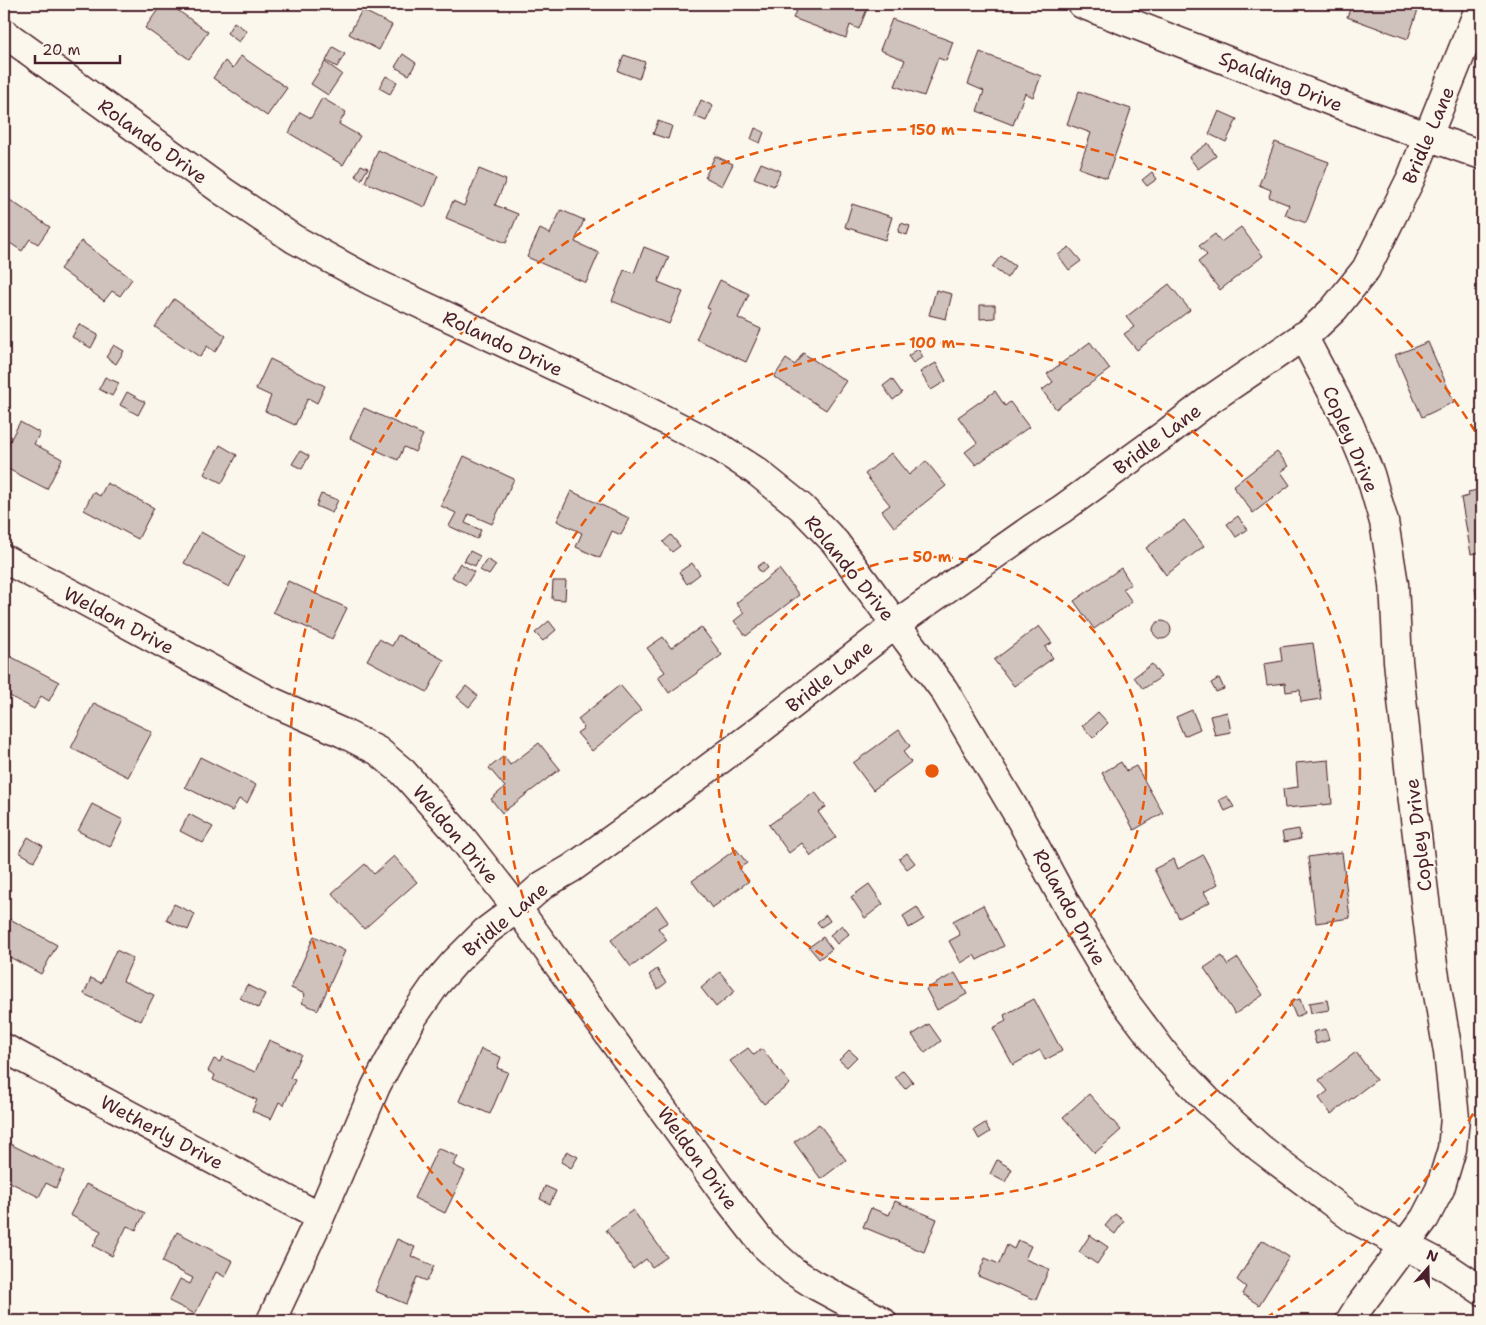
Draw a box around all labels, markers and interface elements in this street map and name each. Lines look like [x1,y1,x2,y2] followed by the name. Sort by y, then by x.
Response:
[35,32,120,64] scale bar
[42,40,81,60] text: 20 m
[1215,45,1346,118] street label: Spalding Drive
[1397,83,1460,188] street label: Bridle Lane
[93,93,212,190] street label: Rolando Drive
[909,120,955,140] text: 150 m
[439,305,567,382] street label: Rolando Drive
[909,333,955,353] text: 100 m
[1317,382,1384,496] street label: Copley Drive
[1108,398,1206,481] street label: Bridle Lane
[799,510,900,626] street label: Rolando Drive
[913,547,952,567] text: 50 m
[59,581,178,660] street label: Weldon Drive
[781,635,878,718] street label: Bridle Lane
[923,762,941,780] centre of rings
[1399,777,1438,893] street label: Copley Drive
[407,780,504,889] street label: Weldon Drive
[1027,845,1112,970] street label: Rolando Drive
[458,876,553,962] street label: Bridle Lane
[96,1090,228,1175] street label: Wetherly Drive
[652,1102,743,1215] street label: Weldon Drive
[1404,1242,1454,1292] north arrow
[1424,1245,1441,1266] text: N

